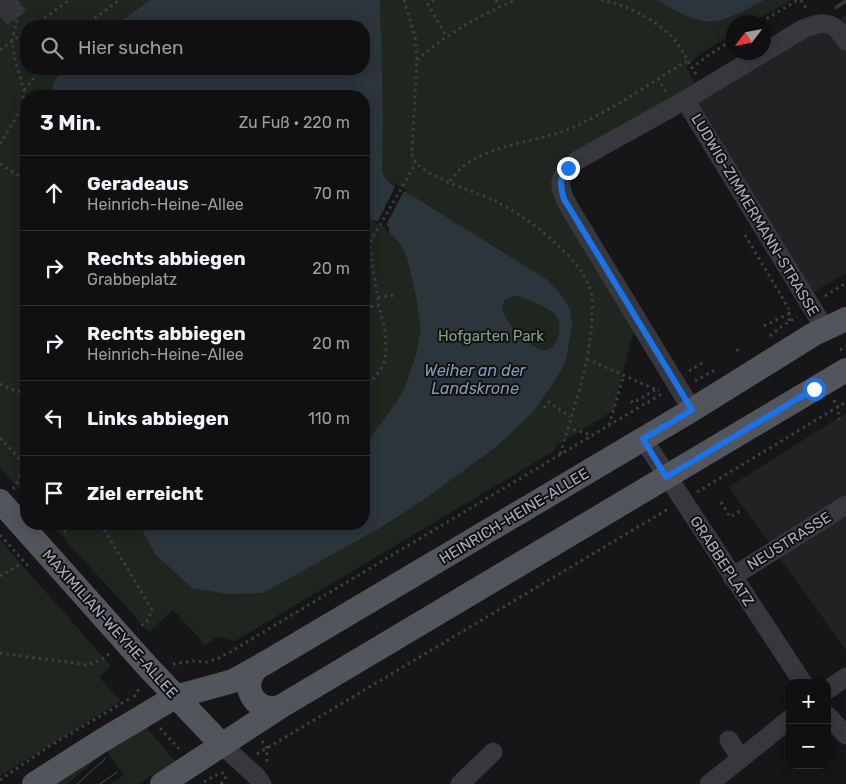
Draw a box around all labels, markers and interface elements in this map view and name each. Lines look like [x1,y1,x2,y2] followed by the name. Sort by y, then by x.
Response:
[726,15,771,60] north arrow
[20,20,370,75] search box
[38,34,66,62] icon: search
[78,36,184,59] text: Hier suchen
[40,110,101,135] text: 3 Min.
[687,111,823,319] street label: LUDWIG-ZIMMERMANN-STRASSE
[239,113,350,132] text: Zu Fuß · 220 m
[557,157,580,180] route end
[87,172,189,195] text: Geradeaus
[40,179,68,207] icon: ahead
[313,184,350,203] text: 70 m
[87,195,244,214] text: Heinrich-Heine-Allee
[87,247,246,270] text: Rechts abbiegen
[40,254,68,282] icon: right
[312,259,350,278] text: 20 m
[87,270,177,289] text: Grabbeplatz
[87,322,246,345] text: Rechts abbiegen
[438,327,544,345] park label: Hofgarten Park
[40,329,68,357] icon: right
[312,334,350,353] text: 20 m
[87,345,244,364] text: Heinrich-Heine-Allee
[424,361,527,398] water label: Weiher an der Landskrone
[803,378,826,401] route start
[40,404,68,432] icon: left
[87,407,229,430] text: Links abbiegen
[308,409,350,428] text: 110 m
[436,464,592,568] street label: HEINRICH-HEINE-ALLEE
[40,479,68,507] icon: arrive
[87,482,203,505] text: Ziel erreicht
[744,508,834,574] street label: NEUSTRASSE
[686,513,758,609] street label: GRABBEPLATZ
[38,546,182,702] street label: MAXIMILIAN-WEYHE-ALLEE
[786,679,831,769] map controls
[786,679,831,724] button: +
[786,724,831,769] button: −

